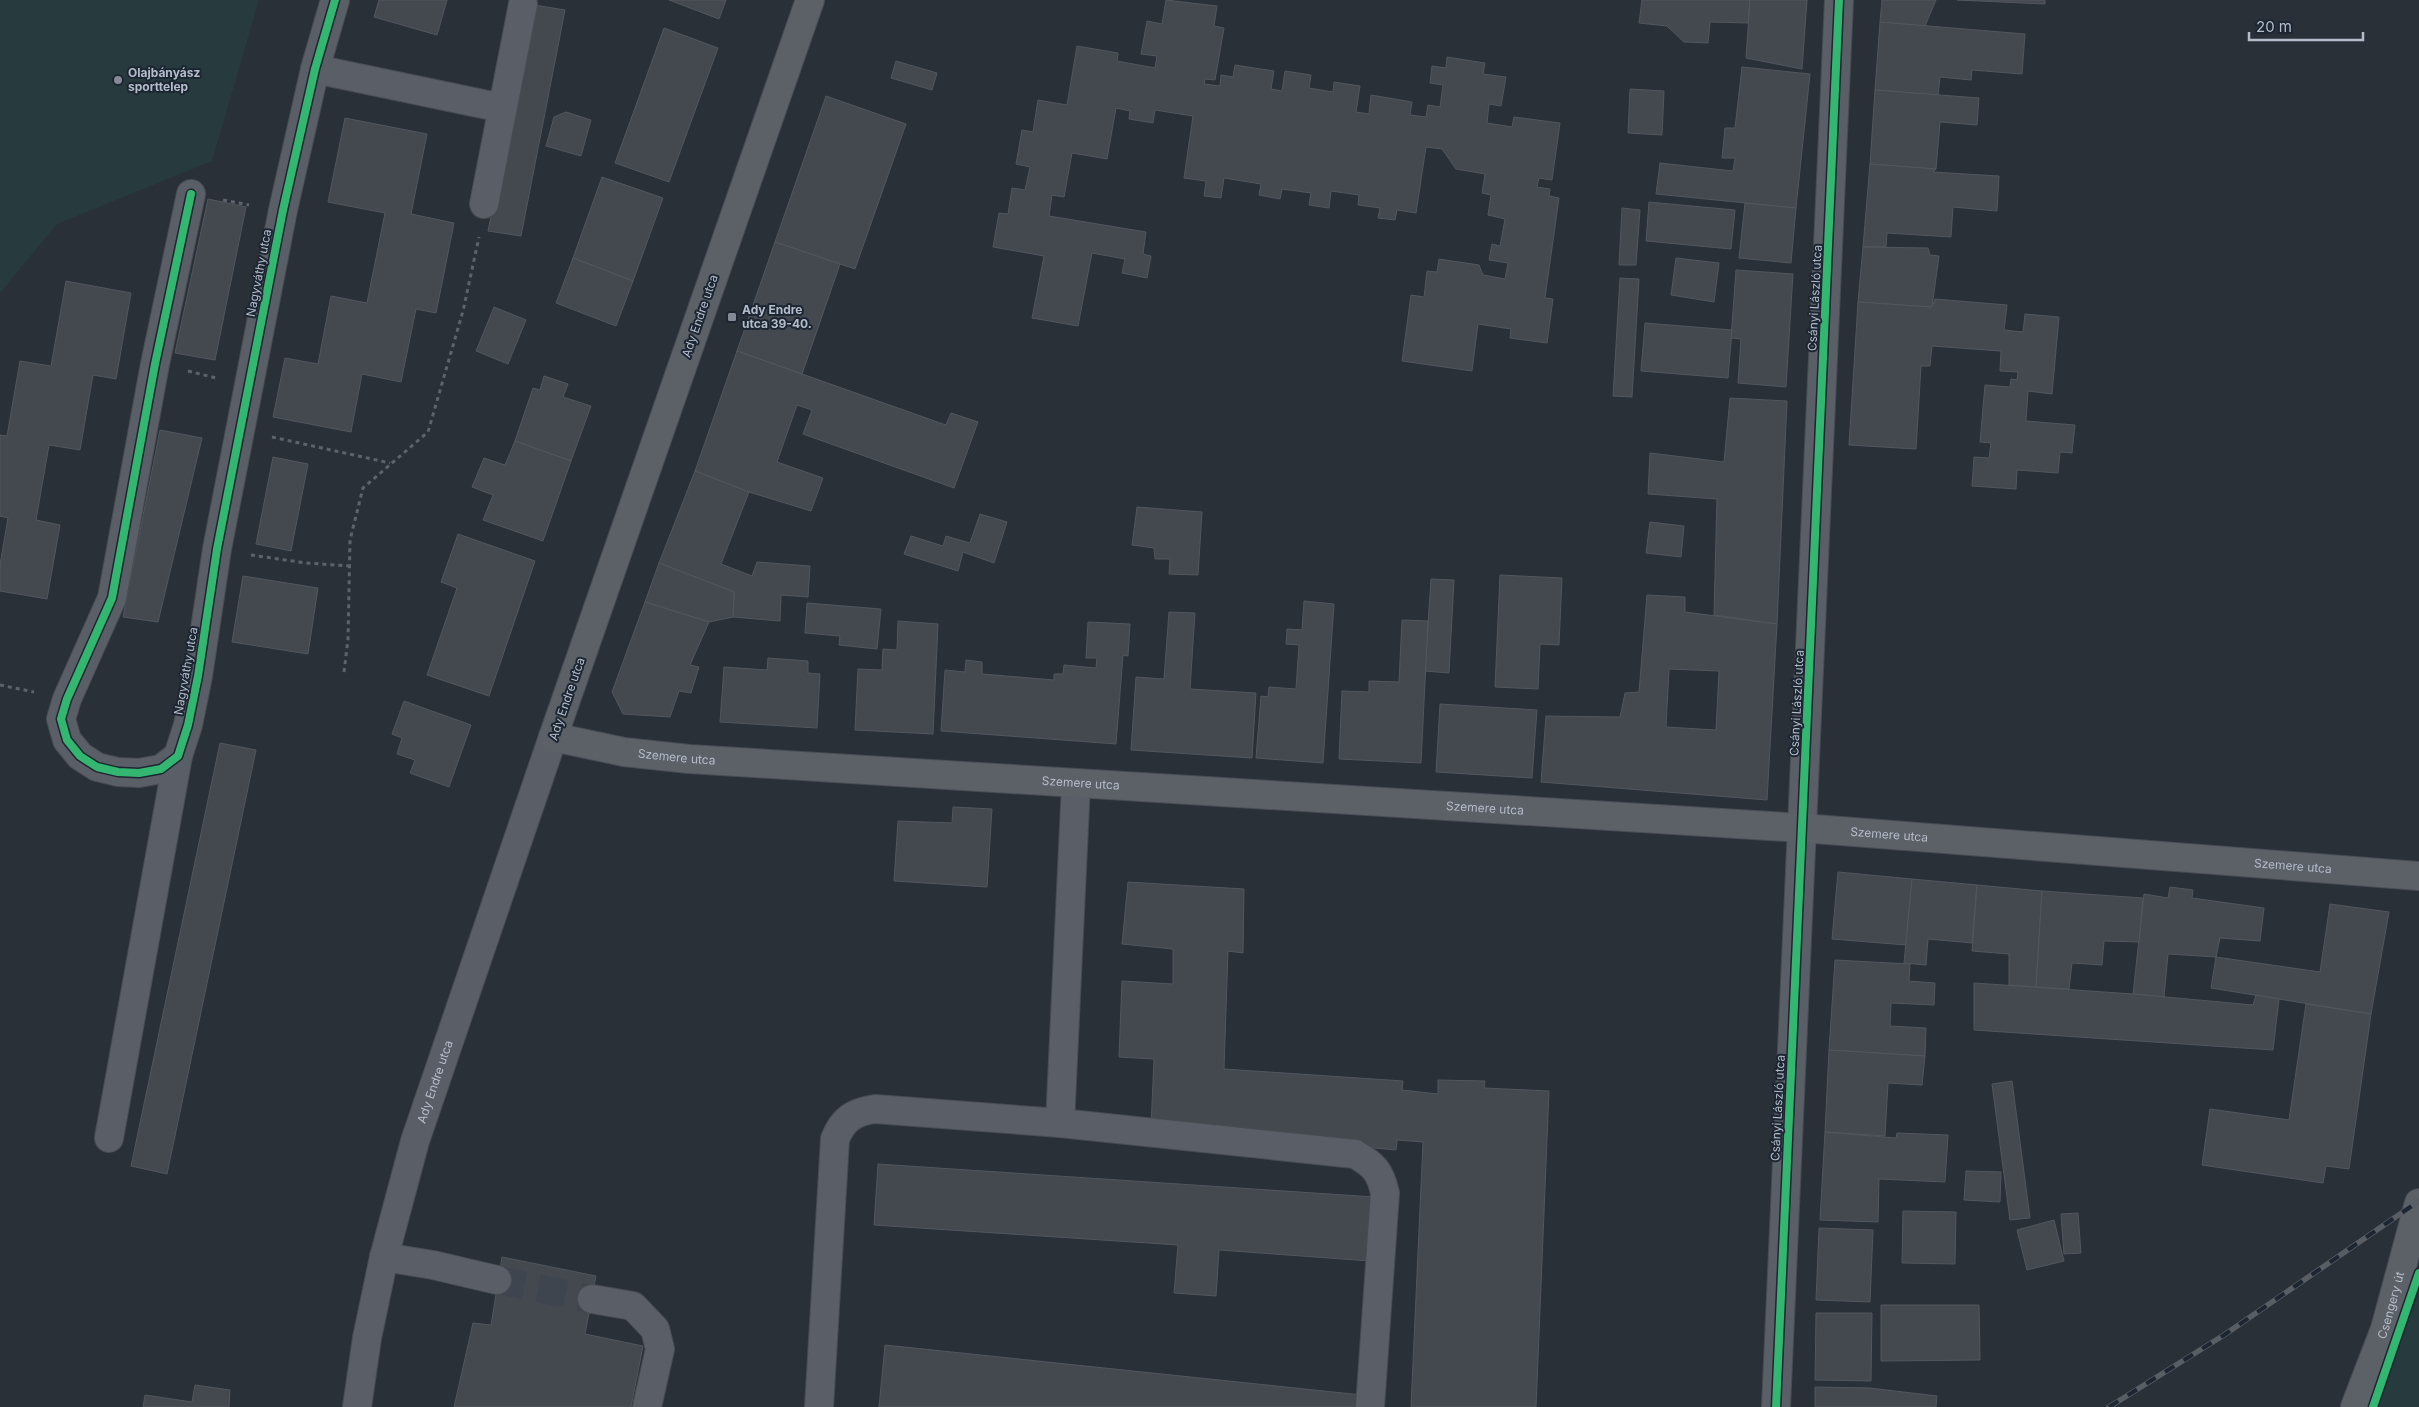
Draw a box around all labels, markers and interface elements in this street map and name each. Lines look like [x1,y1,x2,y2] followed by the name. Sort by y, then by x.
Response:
[2249,10,2363,42] scale bar
[2256,17,2292,36] text: 20 m
[128,65,200,94] place label: Olajbányász sporttelep
[112,74,124,86] marker: Olajbányász sporttelep
[243,228,274,318] street label: Nagyváthy utca
[1804,244,1825,351] street label: Csányi László utca
[678,272,721,359] street label: Ady Endre utca
[742,302,812,331] place label: Ady Endre utca 39-40.
[726,311,738,323] marker: Ady Endre utca 39-40.
[170,626,201,716] street label: Nagyváthy utca
[1786,649,1807,756] street label: Csányi László utca
[545,655,588,742] street label: Ady Endre utca
[637,746,716,768] street label: Szemere utca
[1041,773,1120,793] street label: Szemere utca
[1446,798,1524,818] street label: Szemere utca
[1850,824,1929,845] street label: Szemere utca
[2253,855,2332,876] street label: Szemere utca
[414,1038,456,1125] street label: Ady Endre utca
[1767,1054,1788,1161] street label: Csányi László utca
[2374,1270,2407,1341] street label: Csengery út

